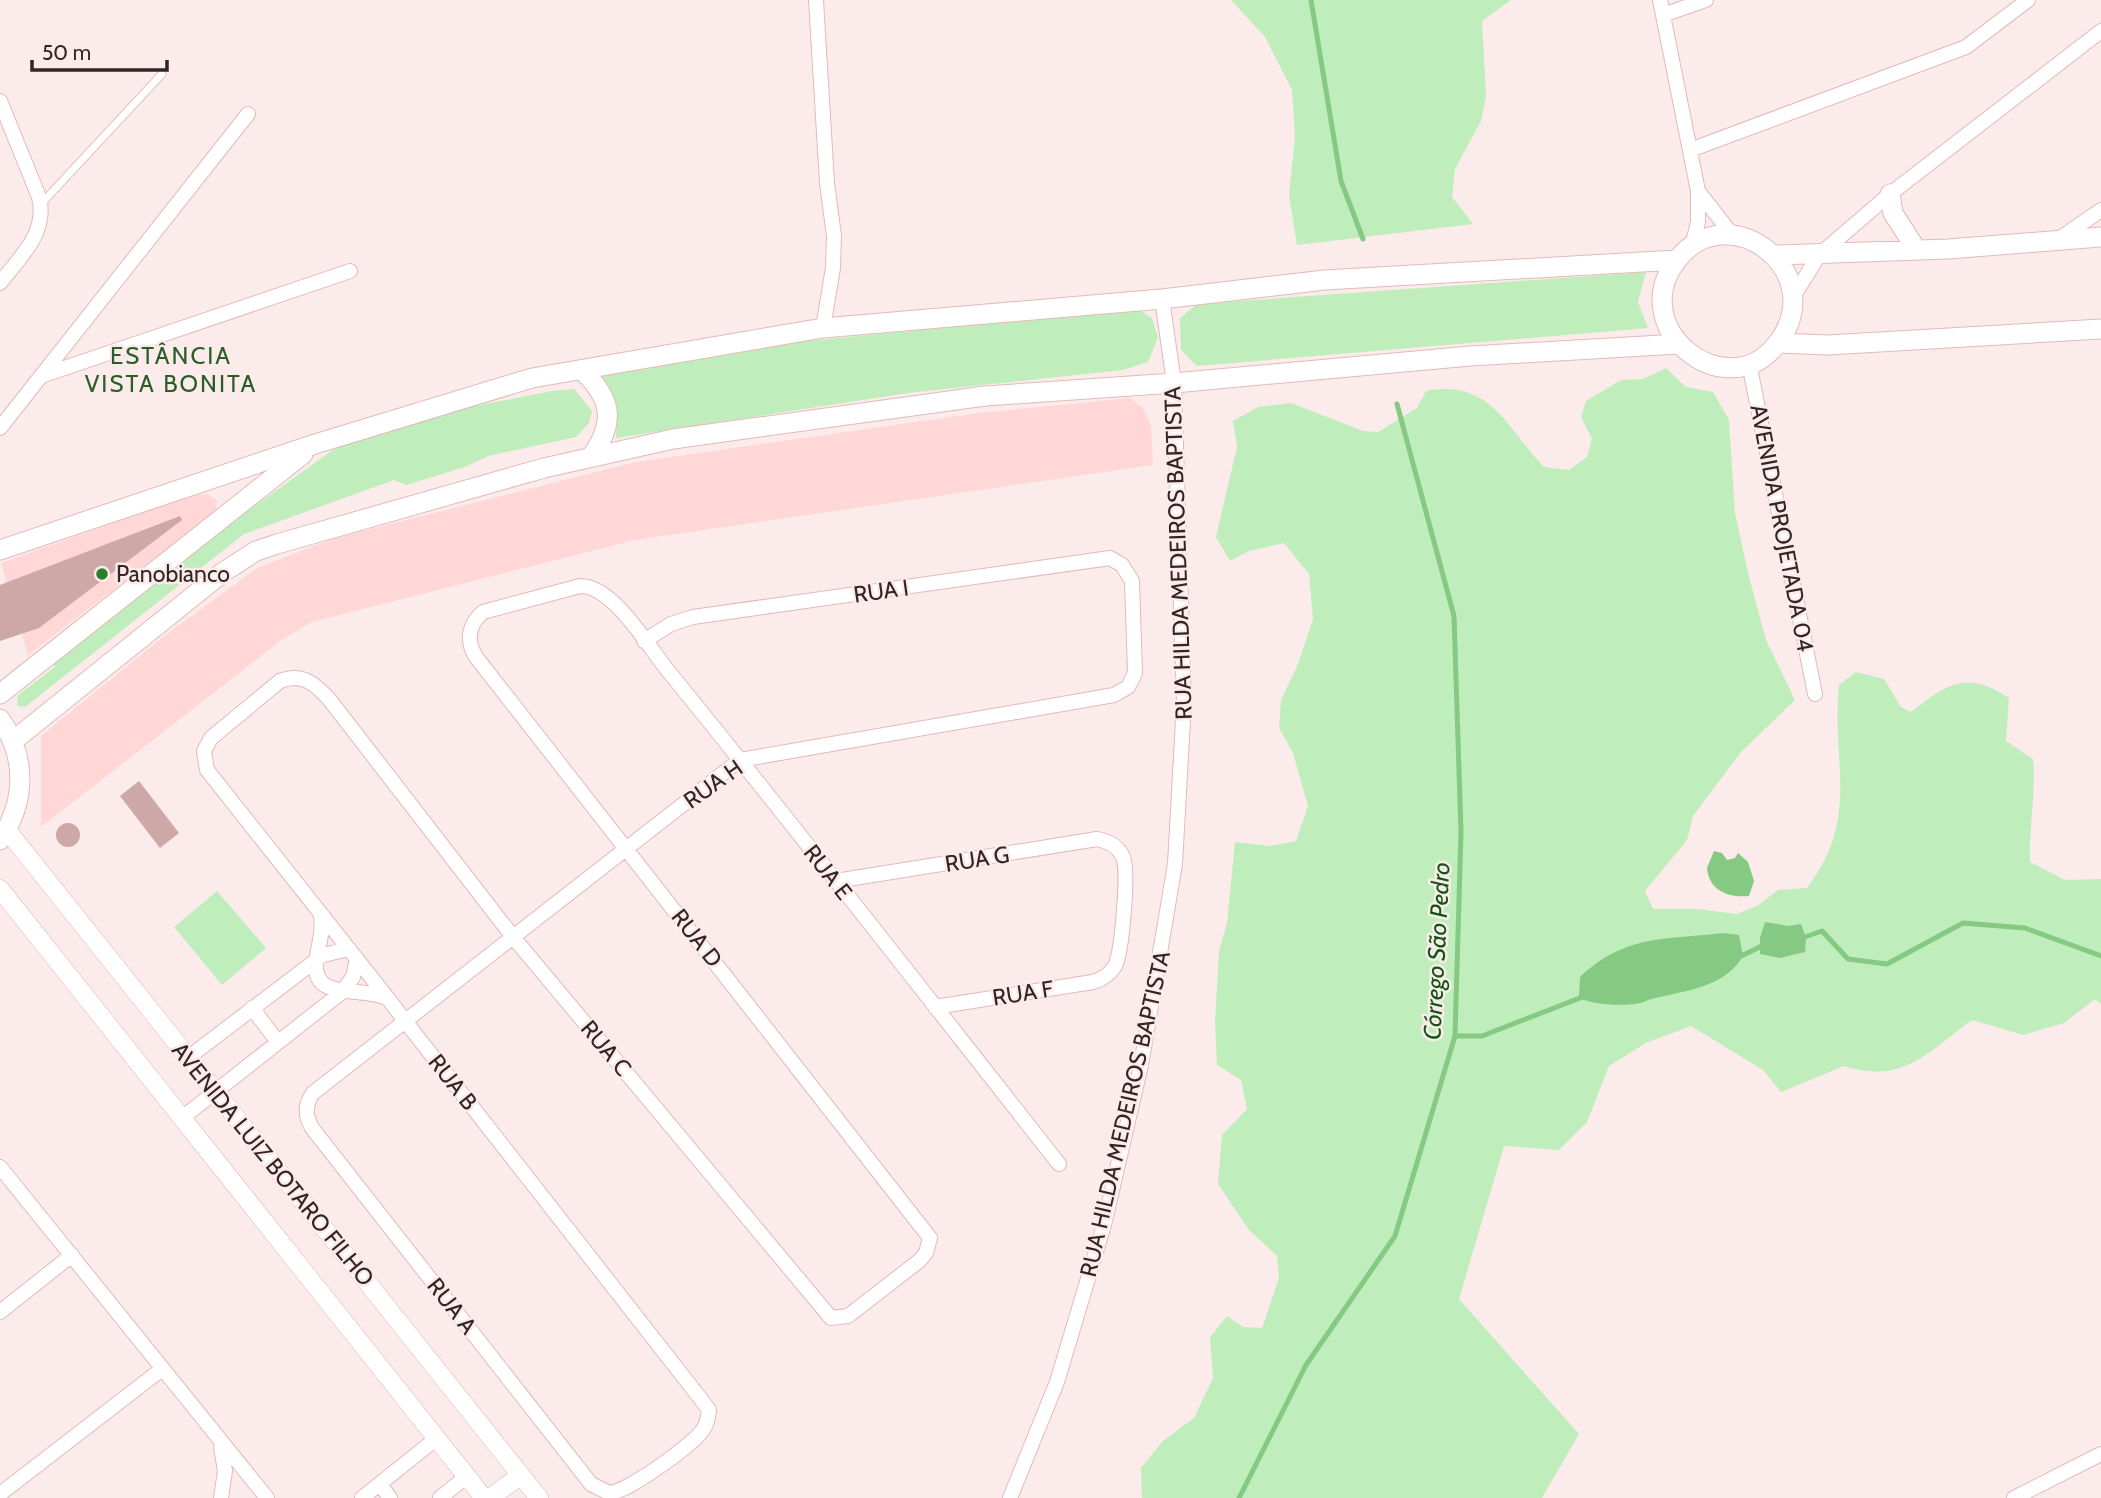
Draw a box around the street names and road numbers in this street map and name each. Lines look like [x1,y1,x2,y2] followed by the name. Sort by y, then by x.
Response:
[1158,386,1198,720] street label: RUA HILDA MEDEIROS BAPTISTA
[1744,402,1820,654] street label: AVENIDA PROJETADA 04
[852,573,910,609] street label: RUA I
[678,754,748,814] street label: RUA H
[798,839,858,905] street label: RUA E
[943,840,1011,878] street label: RUA G
[666,903,728,973] street label: RUA D
[1074,948,1176,1280] street label: RUA HILDA MEDEIROS BAPTISTA
[990,974,1056,1012] street label: RUA F
[575,1015,637,1081] street label: RUA C
[166,1037,380,1291] street label: AVENIDA LUIZ BOTARO FILHO
[423,1048,484,1116] street label: RUA B
[421,1272,483,1340] street label: RUA A

